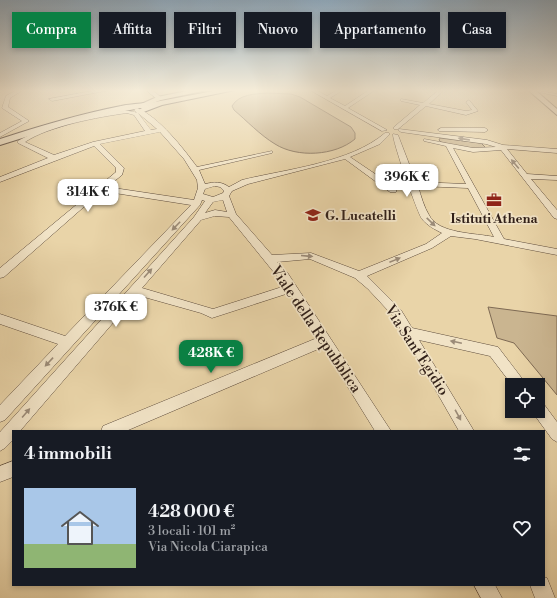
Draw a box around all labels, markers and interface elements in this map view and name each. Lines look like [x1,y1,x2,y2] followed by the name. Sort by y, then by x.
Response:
[12,12,91,48] chip: Compra
[99,12,166,48] chip: Affitta
[174,12,236,48] chip: Filtri
[244,12,312,48] chip: Nuovo
[320,12,440,48] chip: Appartamento
[448,12,506,48] chip: Casa
[458,136,470,142] one-way arrow
[510,159,519,170] one-way arrow
[374,164,440,198] pin: 396K €
[384,169,430,185] text: 396K €
[55,179,121,213] pin: 314K €
[67,184,109,200] text: 314K €
[485,191,503,209] office icon: Istituti Athena
[304,206,322,224] school or university icon: G. Lucatelli
[325,208,396,224] place label: G. Lucatelli
[450,211,539,227] place label: Istituti Athena
[426,217,436,227] one-way arrow
[171,221,180,231] one-way arrow
[301,253,313,259] one-way arrow
[389,257,401,263] one-way arrow
[265,261,366,397] street label: Viale della Repubblica
[144,268,153,279] one-way arrow
[83,294,149,328] pin: 376K €
[94,299,138,315] text: 376K €
[380,301,453,399] street label: Via Sant'Egidio
[450,339,462,345] one-way arrow
[178,340,244,374] pin: 428K €
[188,345,234,361] text: 428K €
[44,357,54,367] one-way arrow
[505,378,545,418] map controls
[505,378,545,418] button: locate
[21,408,30,419] one-way arrow
[455,409,461,421] one-way arrow
[24,443,112,465] text: 4 immobili
[511,443,533,465] icon: filters
[148,501,234,523] text: 428 000 €
[56,504,104,552] icon: home
[511,517,533,539] icon: heart
[148,523,235,539] text: 3 locali · 101 m²
[148,539,268,555] text: Via Nicola Ciarapica

